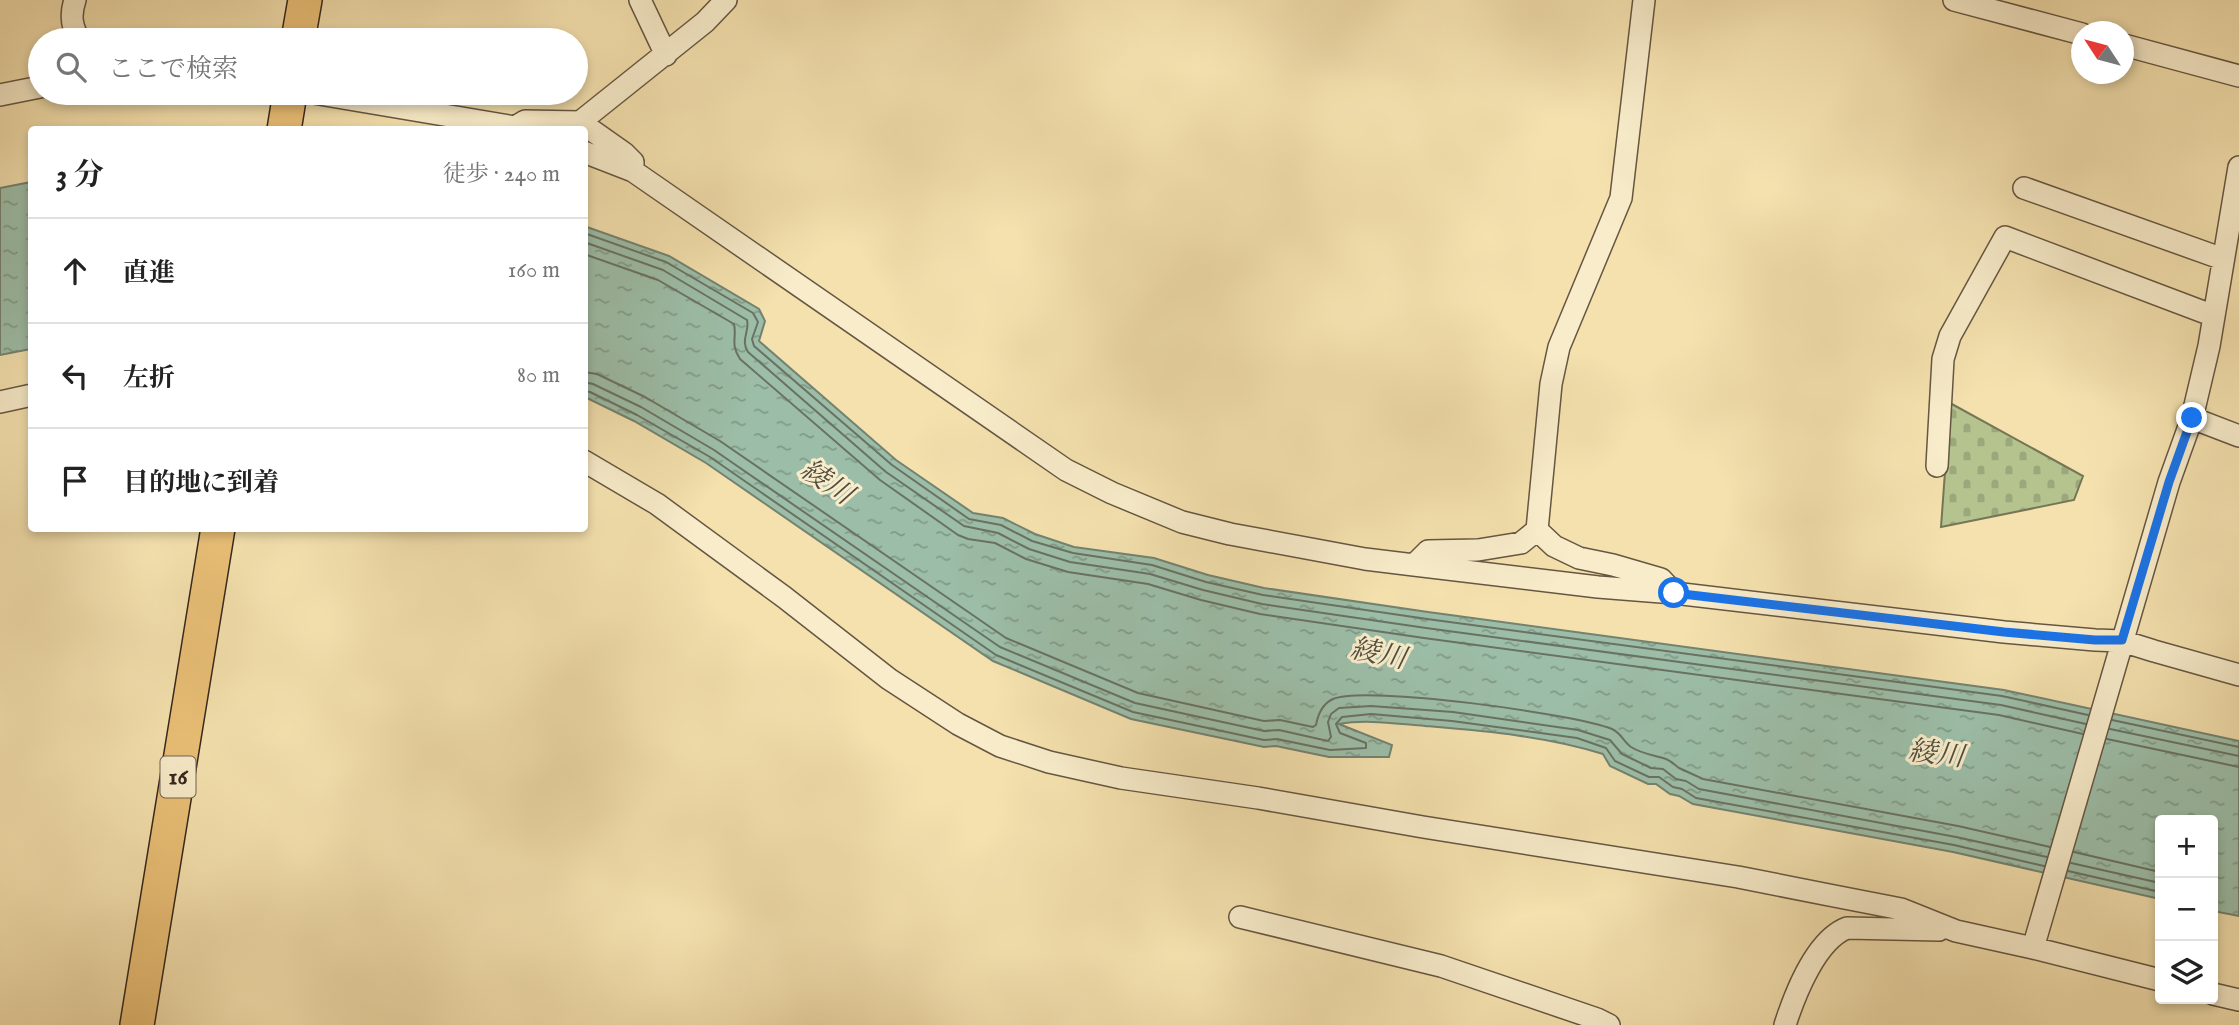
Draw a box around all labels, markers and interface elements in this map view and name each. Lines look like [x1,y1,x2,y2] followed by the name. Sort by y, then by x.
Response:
[2071,21,2134,84] north arrow
[28,28,588,105] search box
[52,48,90,86] icon: search
[108,53,238,86] text: ここで検索
[56,157,104,195] text: 3 分
[443,160,560,189] text: 徒歩 · 240 m
[56,252,94,290] icon: ahead
[508,256,560,285] text: 160 m
[123,257,175,290] text: 直進
[56,357,94,395] icon: left
[517,361,560,390] text: 80 m
[123,362,175,395] text: 左折
[2176,402,2207,433] route end
[793,453,861,515] water label: 綾川
[56,462,94,500] icon: arrive
[123,467,279,500] text: 目的地に到着
[1658,577,1689,608] route start
[1347,632,1412,679] water label: 綾川
[1906,734,1969,776] water label: 綾川
[160,756,196,798] road number: 16
[2155,815,2218,1004] map controls
[2155,815,2218,878] button: +
[2155,878,2218,941] button: −
[2155,941,2218,1004] button: layers

